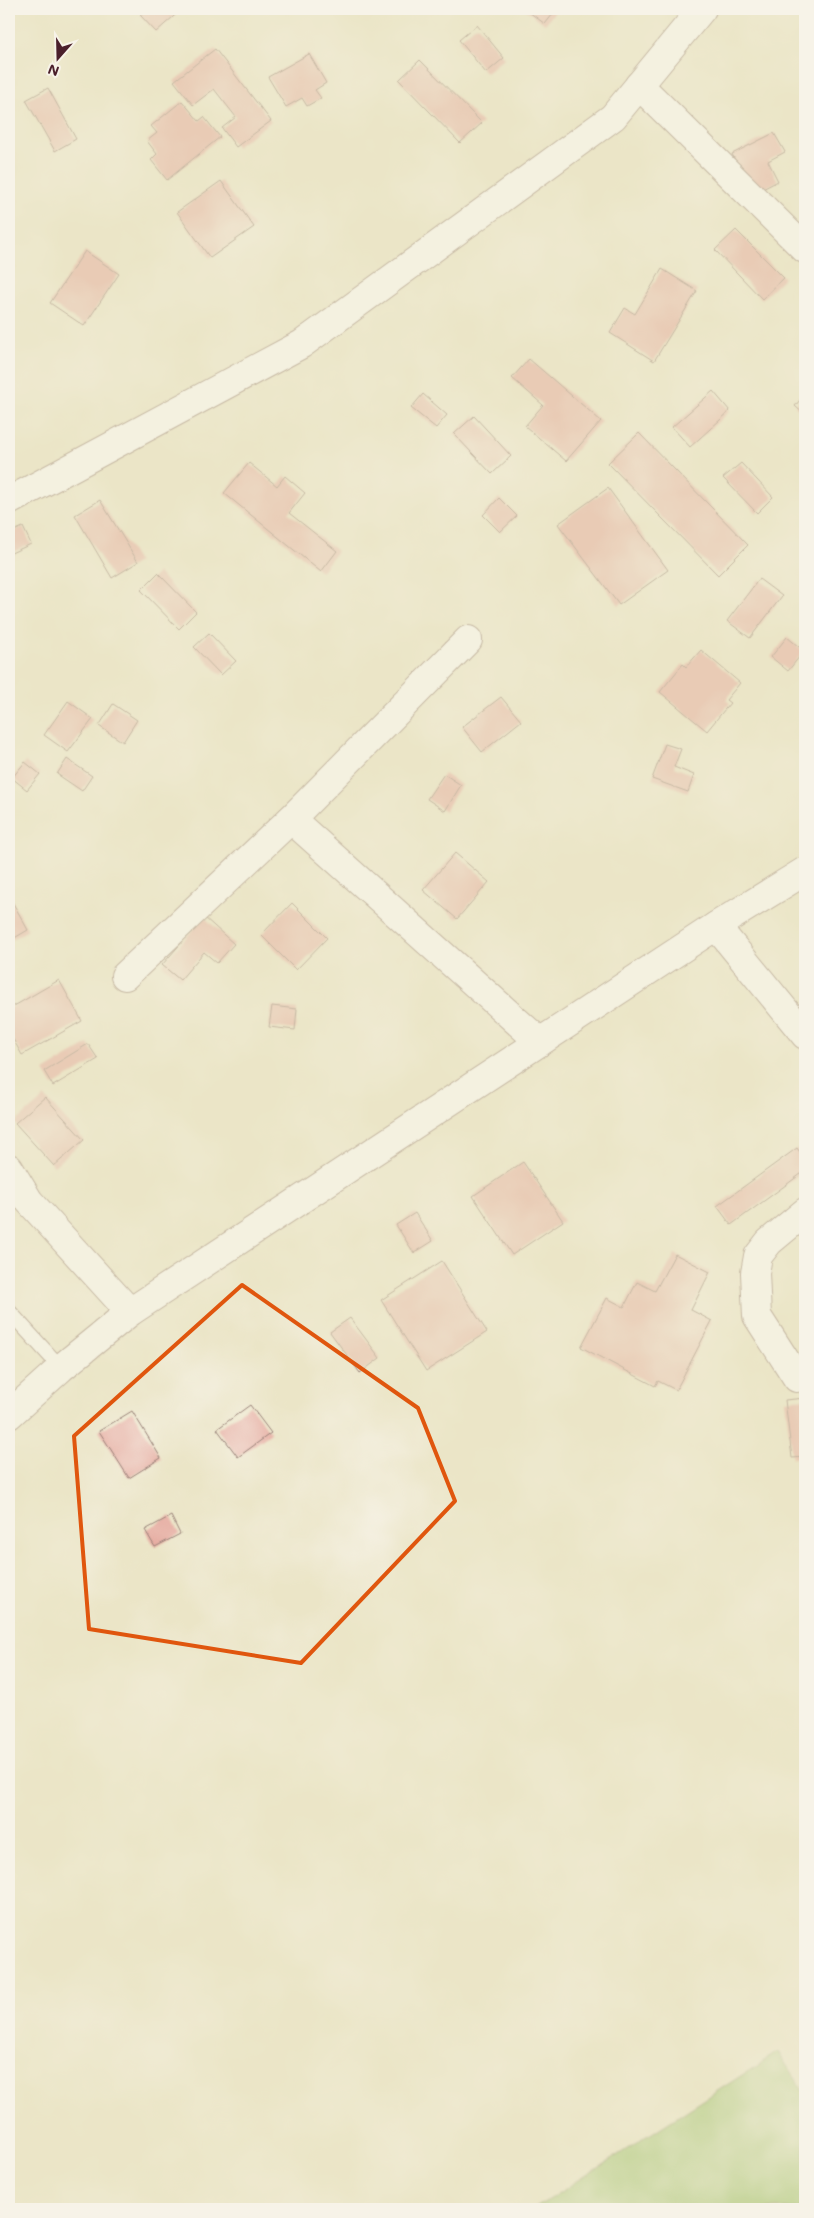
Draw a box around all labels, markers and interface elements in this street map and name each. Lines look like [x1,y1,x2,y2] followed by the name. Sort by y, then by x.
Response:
[32,32,82,82] north arrow
[45,60,62,81] text: N

